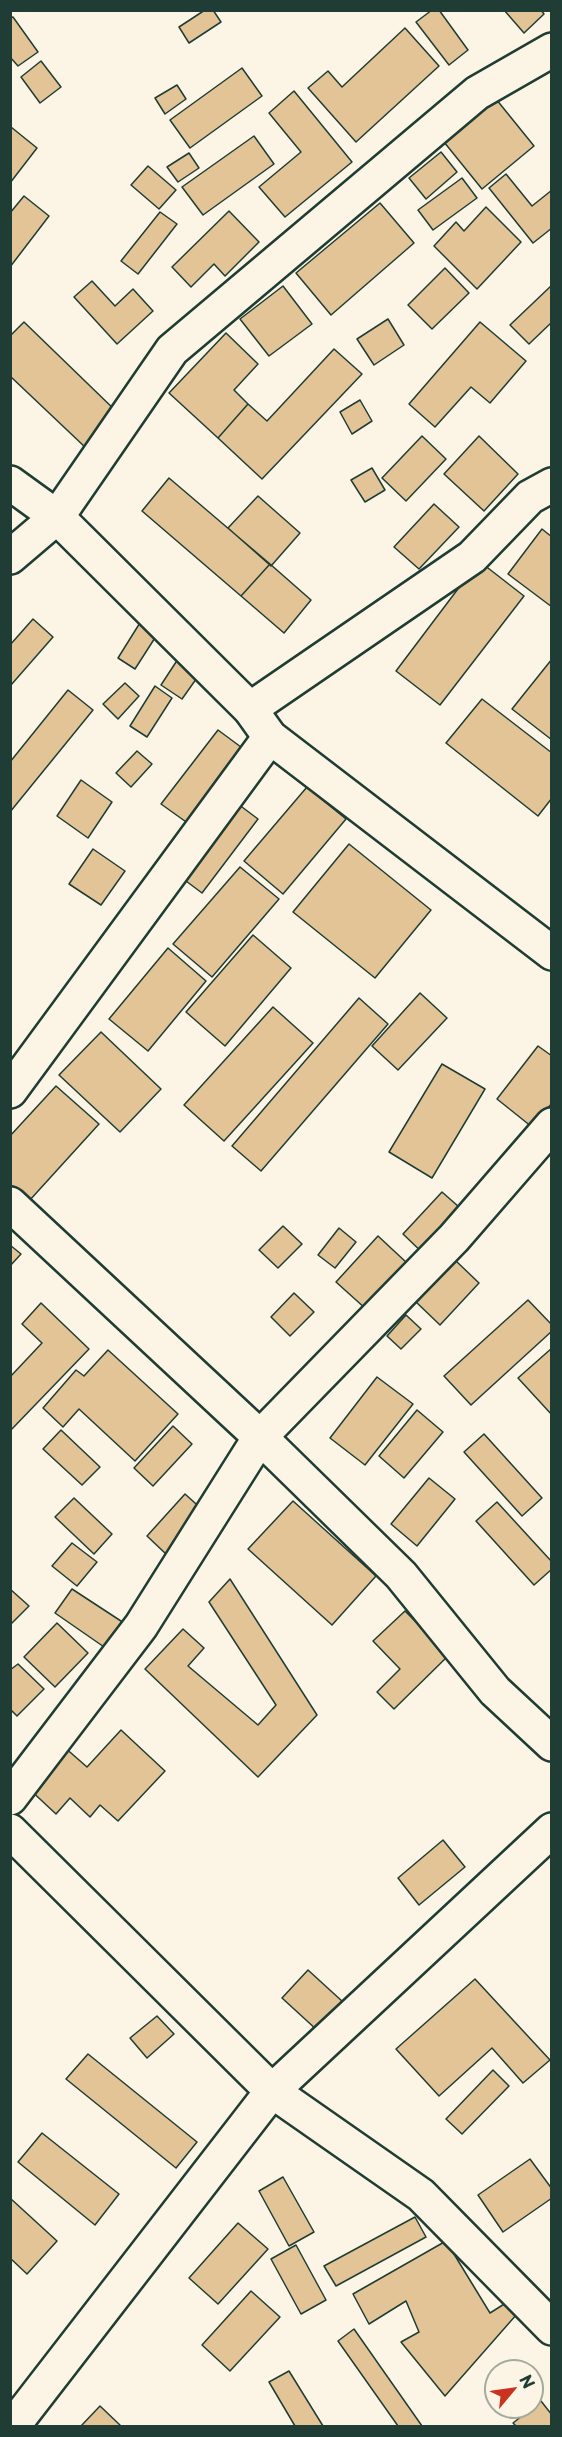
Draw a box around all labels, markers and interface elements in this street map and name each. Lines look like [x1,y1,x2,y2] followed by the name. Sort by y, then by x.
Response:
[484,2359,544,2419] north arrow
[514,2370,542,2393] text: N

